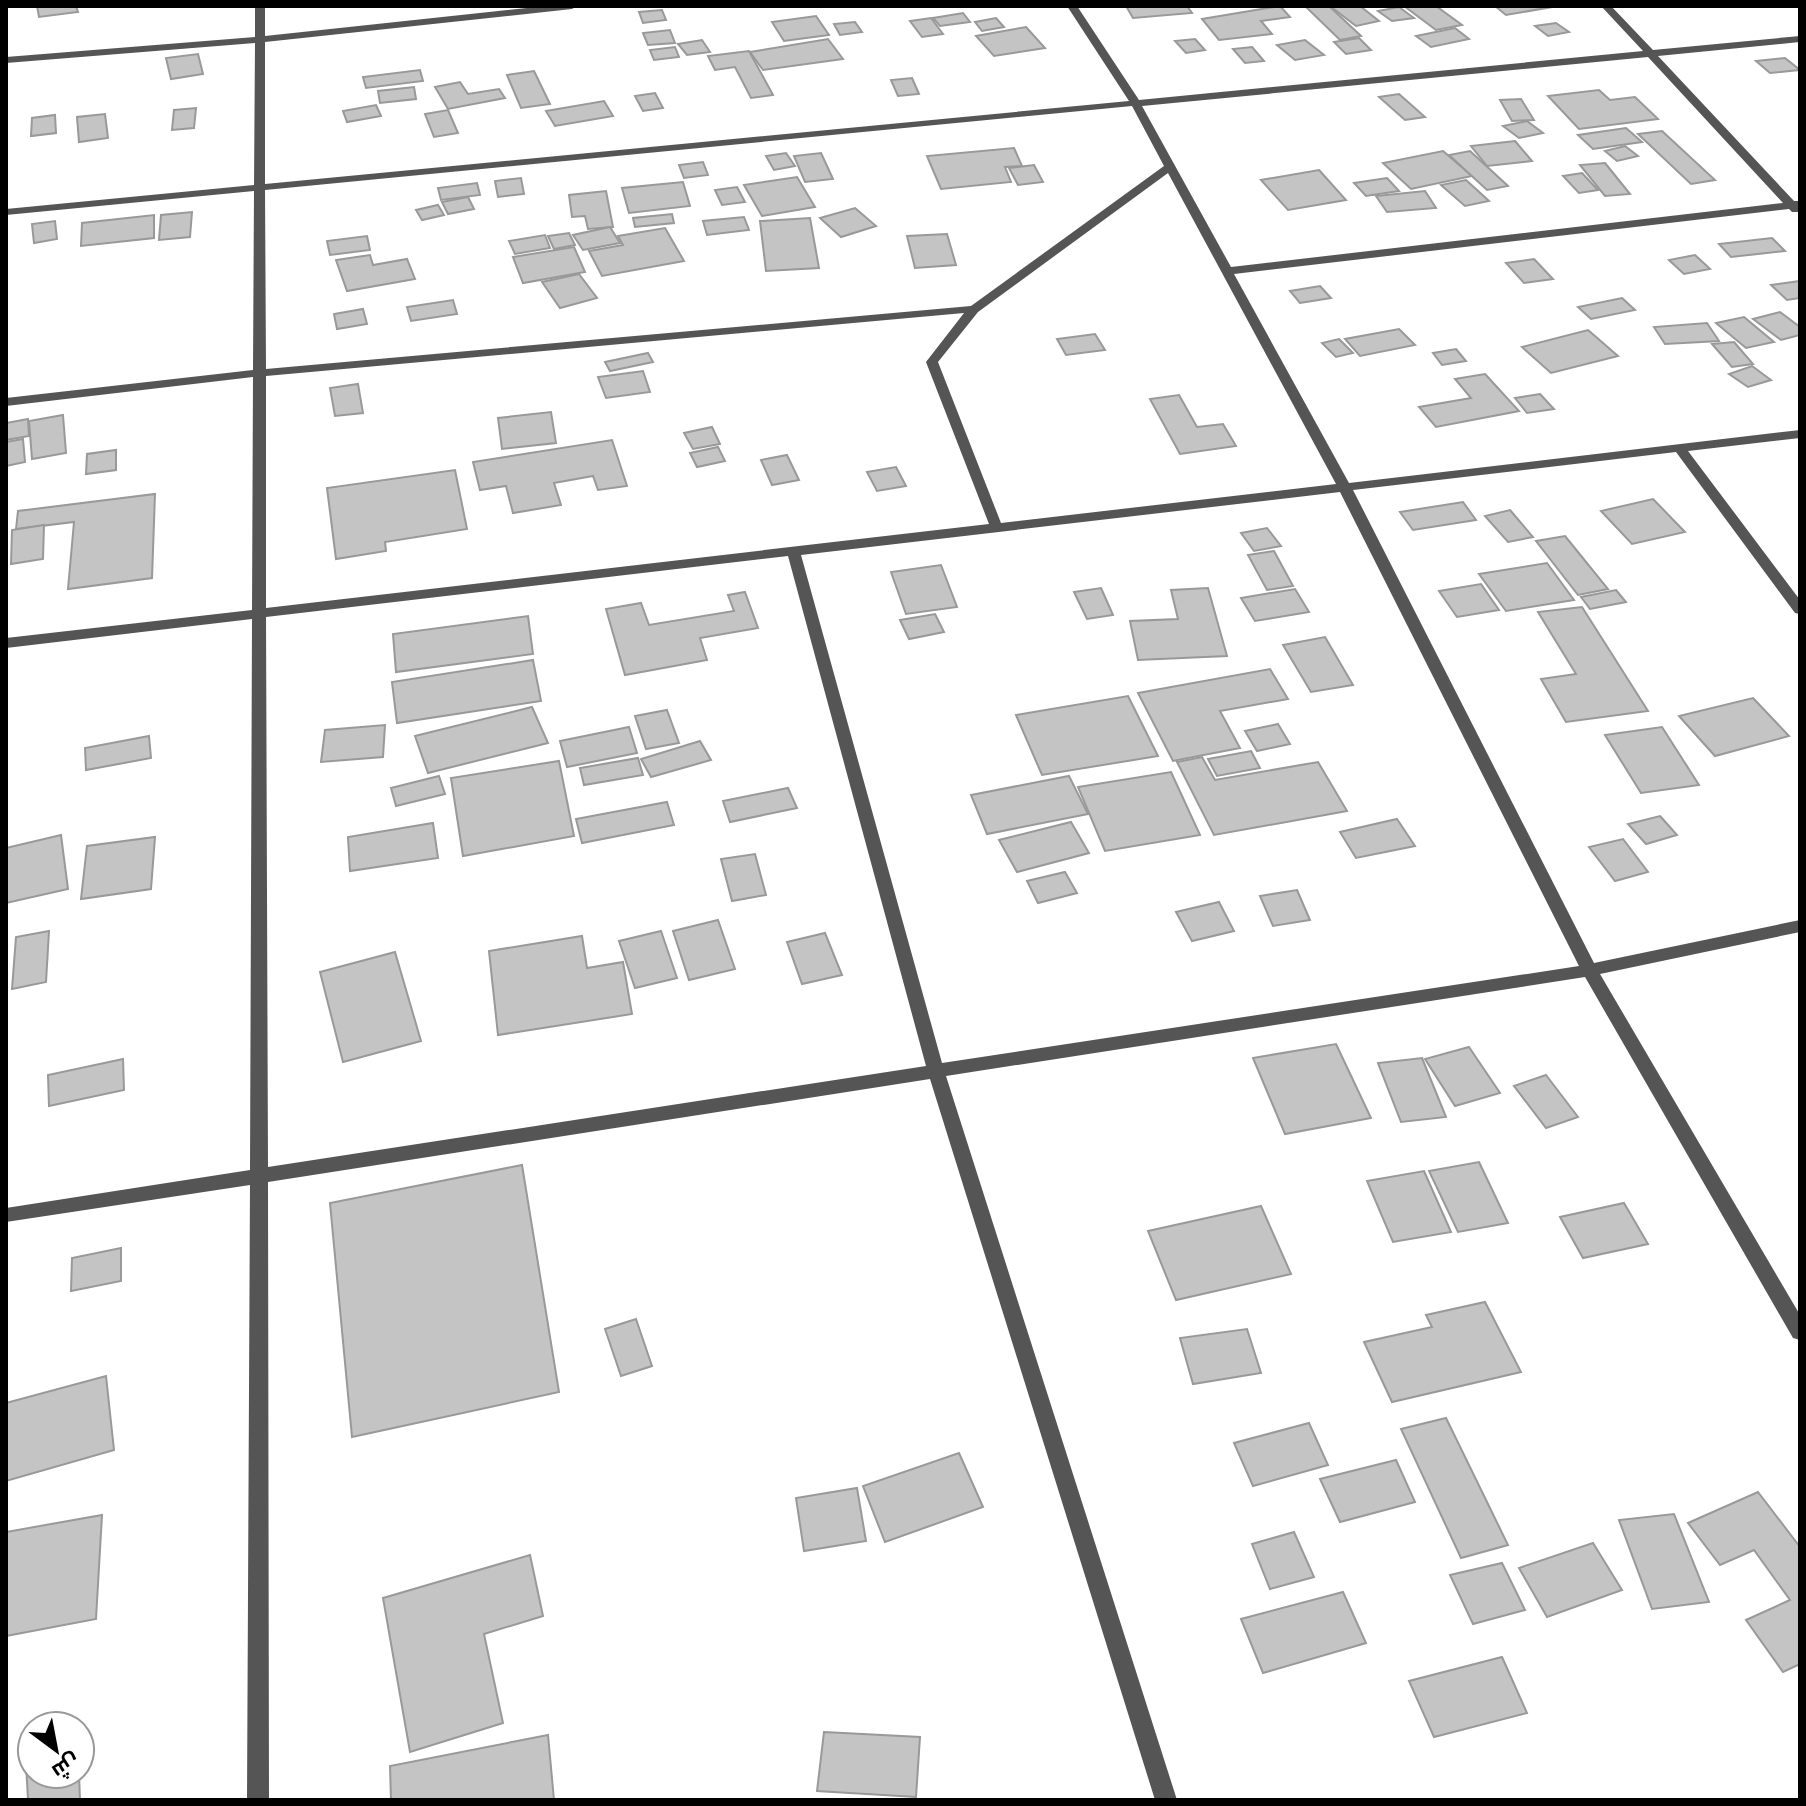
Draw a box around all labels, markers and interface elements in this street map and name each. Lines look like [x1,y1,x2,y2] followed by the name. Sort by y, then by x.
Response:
[16,1710,96,1790] north arrow
[47,1748,85,1785] text: ش

